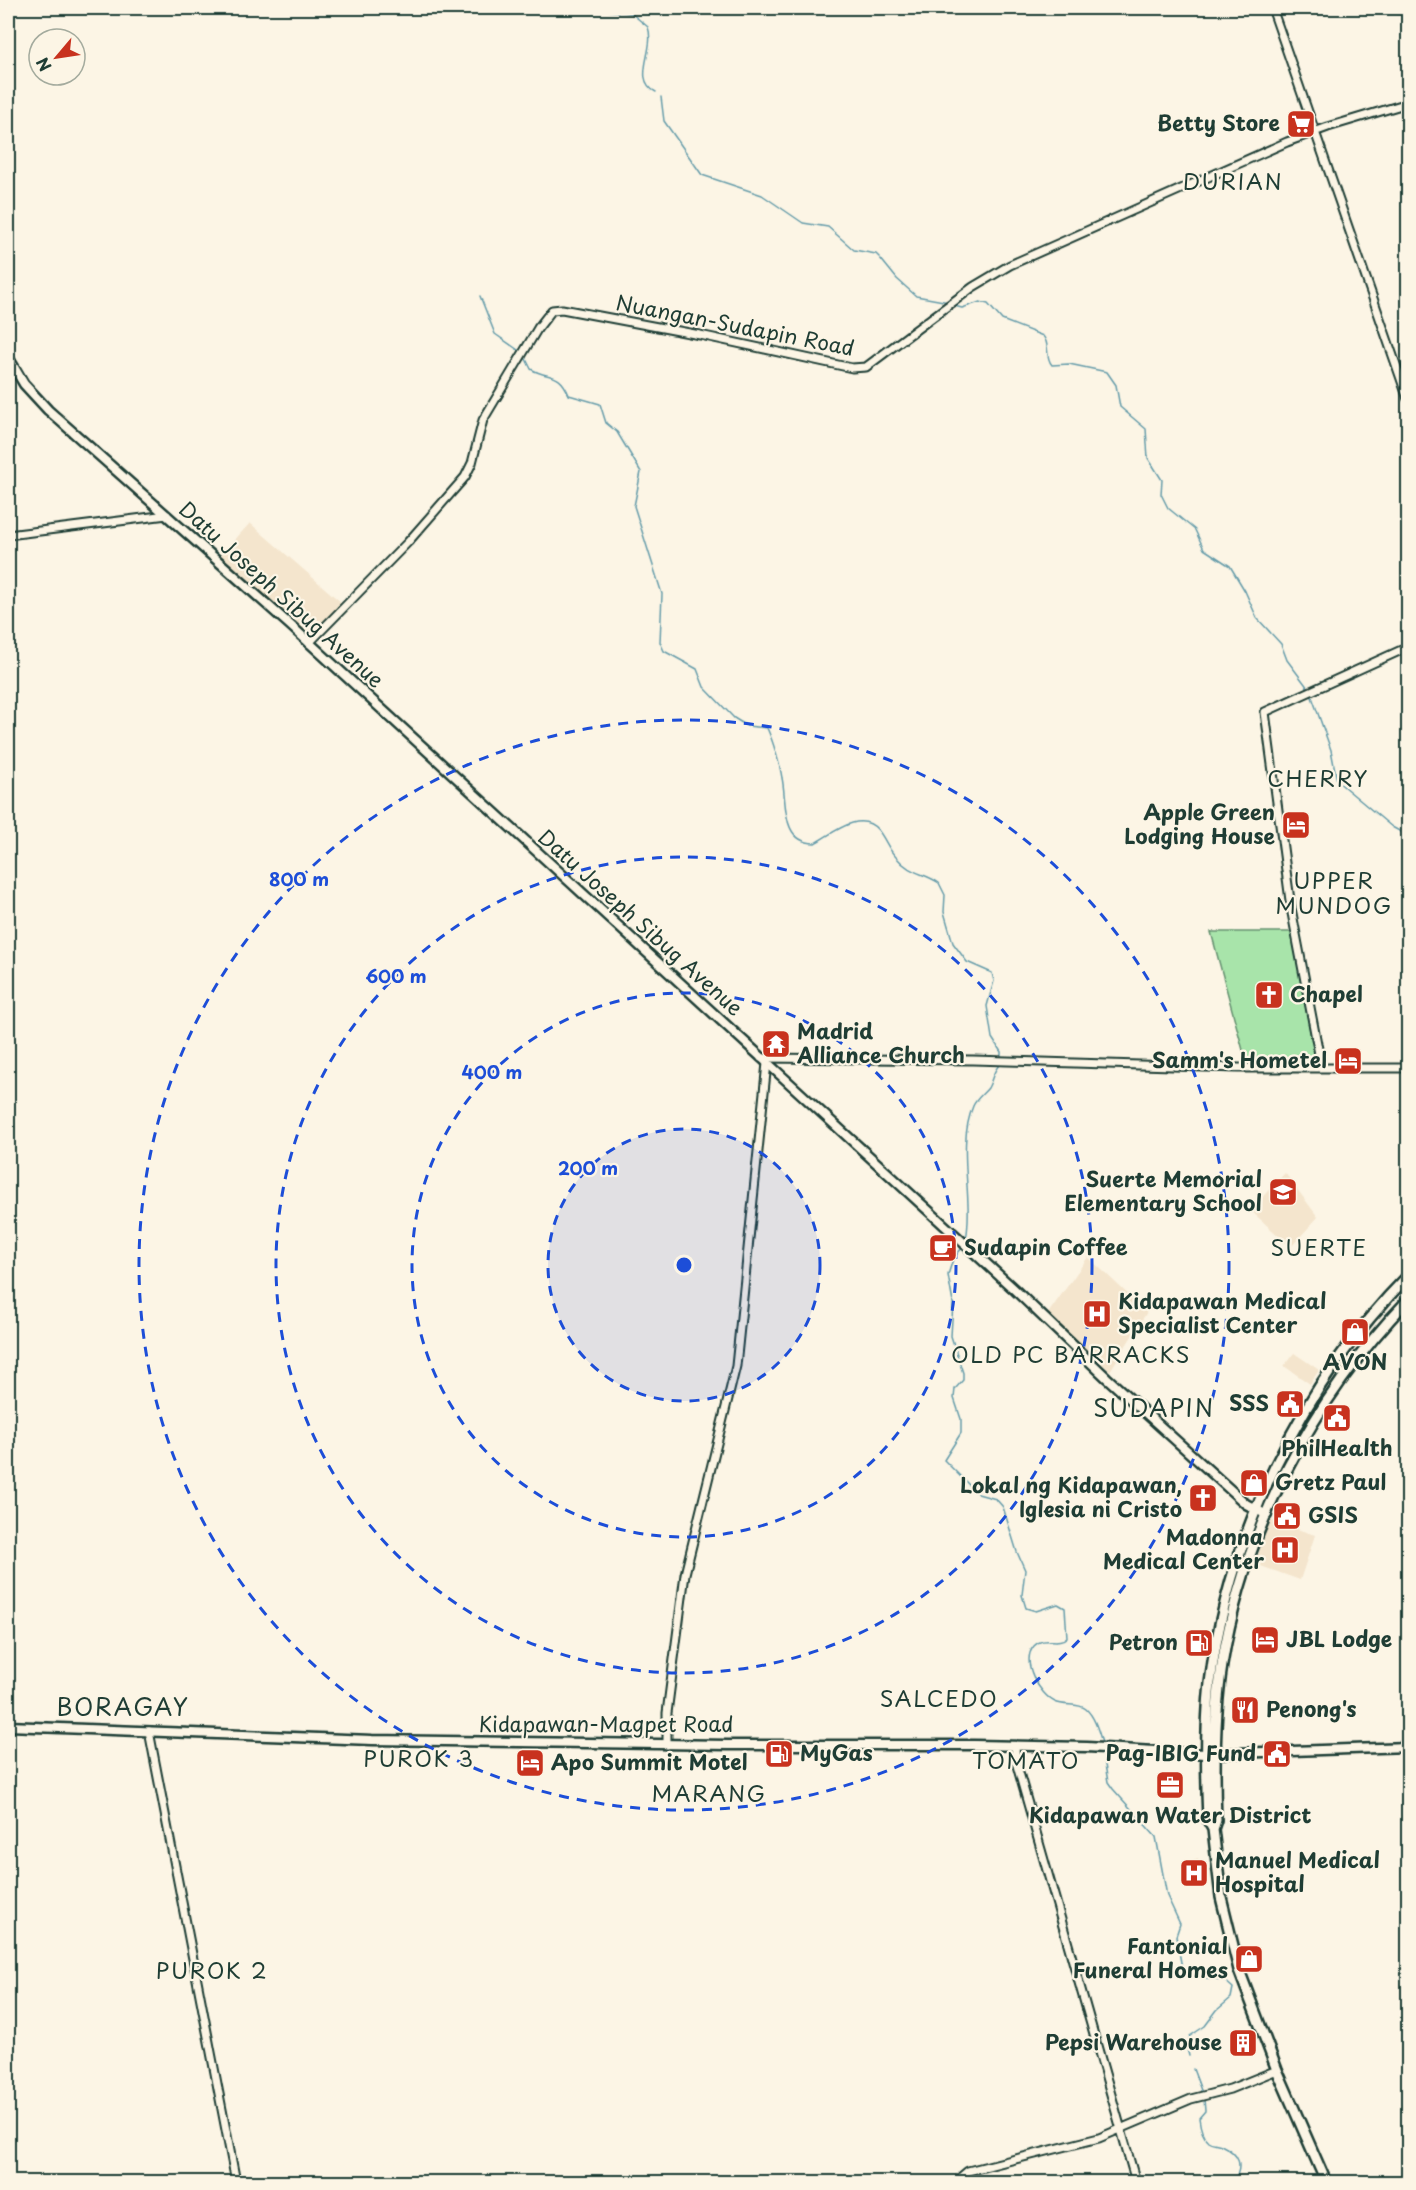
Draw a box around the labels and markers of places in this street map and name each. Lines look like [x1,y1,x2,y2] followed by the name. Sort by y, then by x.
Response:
[1157,106,1280,138] place label: Betty Store
[1285,108,1317,140] supermarket icon: Betty Store
[1124,795,1275,851] place label: Apple Green Lodging House
[1280,809,1312,841] hotel icon: Apple Green Lodging House
[1290,977,1363,1009] place label: Chapel
[1253,979,1285,1011] church icon: Chapel
[796,1014,965,1070] place label: Madrid Alliance Church
[760,1028,792,1060] temple icon: Madrid Alliance Church
[1152,1043,1327,1075] place label: Samm's Hometel
[1332,1045,1364,1077] hotel icon: Samm's Hometel
[1064,1162,1262,1218] place label: Suerte Memorial Elementary School
[1267,1176,1299,1208] school or university icon: Suerte Memorial Elementary School
[964,1230,1128,1262] place label: Sudapin Coffee
[927,1232,959,1264] cafe icon: Sudapin Coffee
[674,1255,694,1275] centre of rings
[1118,1284,1326,1340] place label: Kidapawan Medical Specialist Center
[1081,1298,1113,1330] hospital icon: Kidapawan Medical Specialist Center
[1339,1316,1371,1348] shop icon: AVON
[1323,1345,1387,1377] place label: AVON
[1229,1386,1269,1418] place label: SSS
[1274,1388,1306,1420] public building icon: SSS
[1321,1402,1353,1434] public building icon: PhilHealth
[1281,1431,1393,1463] place label: PhilHealth
[1275,1465,1386,1497] place label: Gretz Paul
[1238,1467,1270,1499] shop icon: Gretz Paul
[960,1468,1182,1524] place label: Lokal ng Kidapawan, Iglesia ni Cristo
[1187,1482,1219,1514] church icon: Lokal ng Kidapawan, Iglesia ni Cristo
[1308,1498,1358,1530] place label: GSIS
[1271,1500,1303,1532] public building icon: GSIS
[1103,1520,1264,1576] place label: Madonna Medical Center
[1269,1534,1301,1566] hospital icon: Madonna Medical Center
[1286,1622,1392,1654] place label: JBL Lodge
[1249,1624,1281,1656] hotel icon: JBL Lodge
[1109,1625,1178,1657] place label: Petron
[1183,1627,1215,1659] fuel station icon: Petron
[1266,1692,1357,1724] place label: Penong's
[1229,1694,1261,1726] restaurant icon: Penong's
[800,1736,873,1768] place label: MyGas
[1105,1736,1256,1768] place label: Pag-IBIG Fund
[763,1738,795,1770] fuel station icon: MyGas
[1261,1738,1293,1770] public building icon: Pag-IBIG Fund
[551,1745,748,1777] place label: Apo Summit Motel
[514,1747,546,1779] hotel icon: Apo Summit Motel
[1154,1769,1186,1801] office icon: Kidapawan Water District
[1029,1798,1311,1830] place label: Kidapawan Water District
[1215,1843,1380,1899] place label: Manuel Medical Hospital
[1178,1857,1210,1889] hospital icon: Manuel Medical Hospital
[1073,1929,1228,1985] place label: Fantonial Funeral Homes
[1233,1943,1265,1975] shop icon: Fantonial Funeral Homes
[1045,2025,1222,2057] place label: Pepsi Warehouse
[1227,2027,1259,2059] building icon: Pepsi Warehouse

